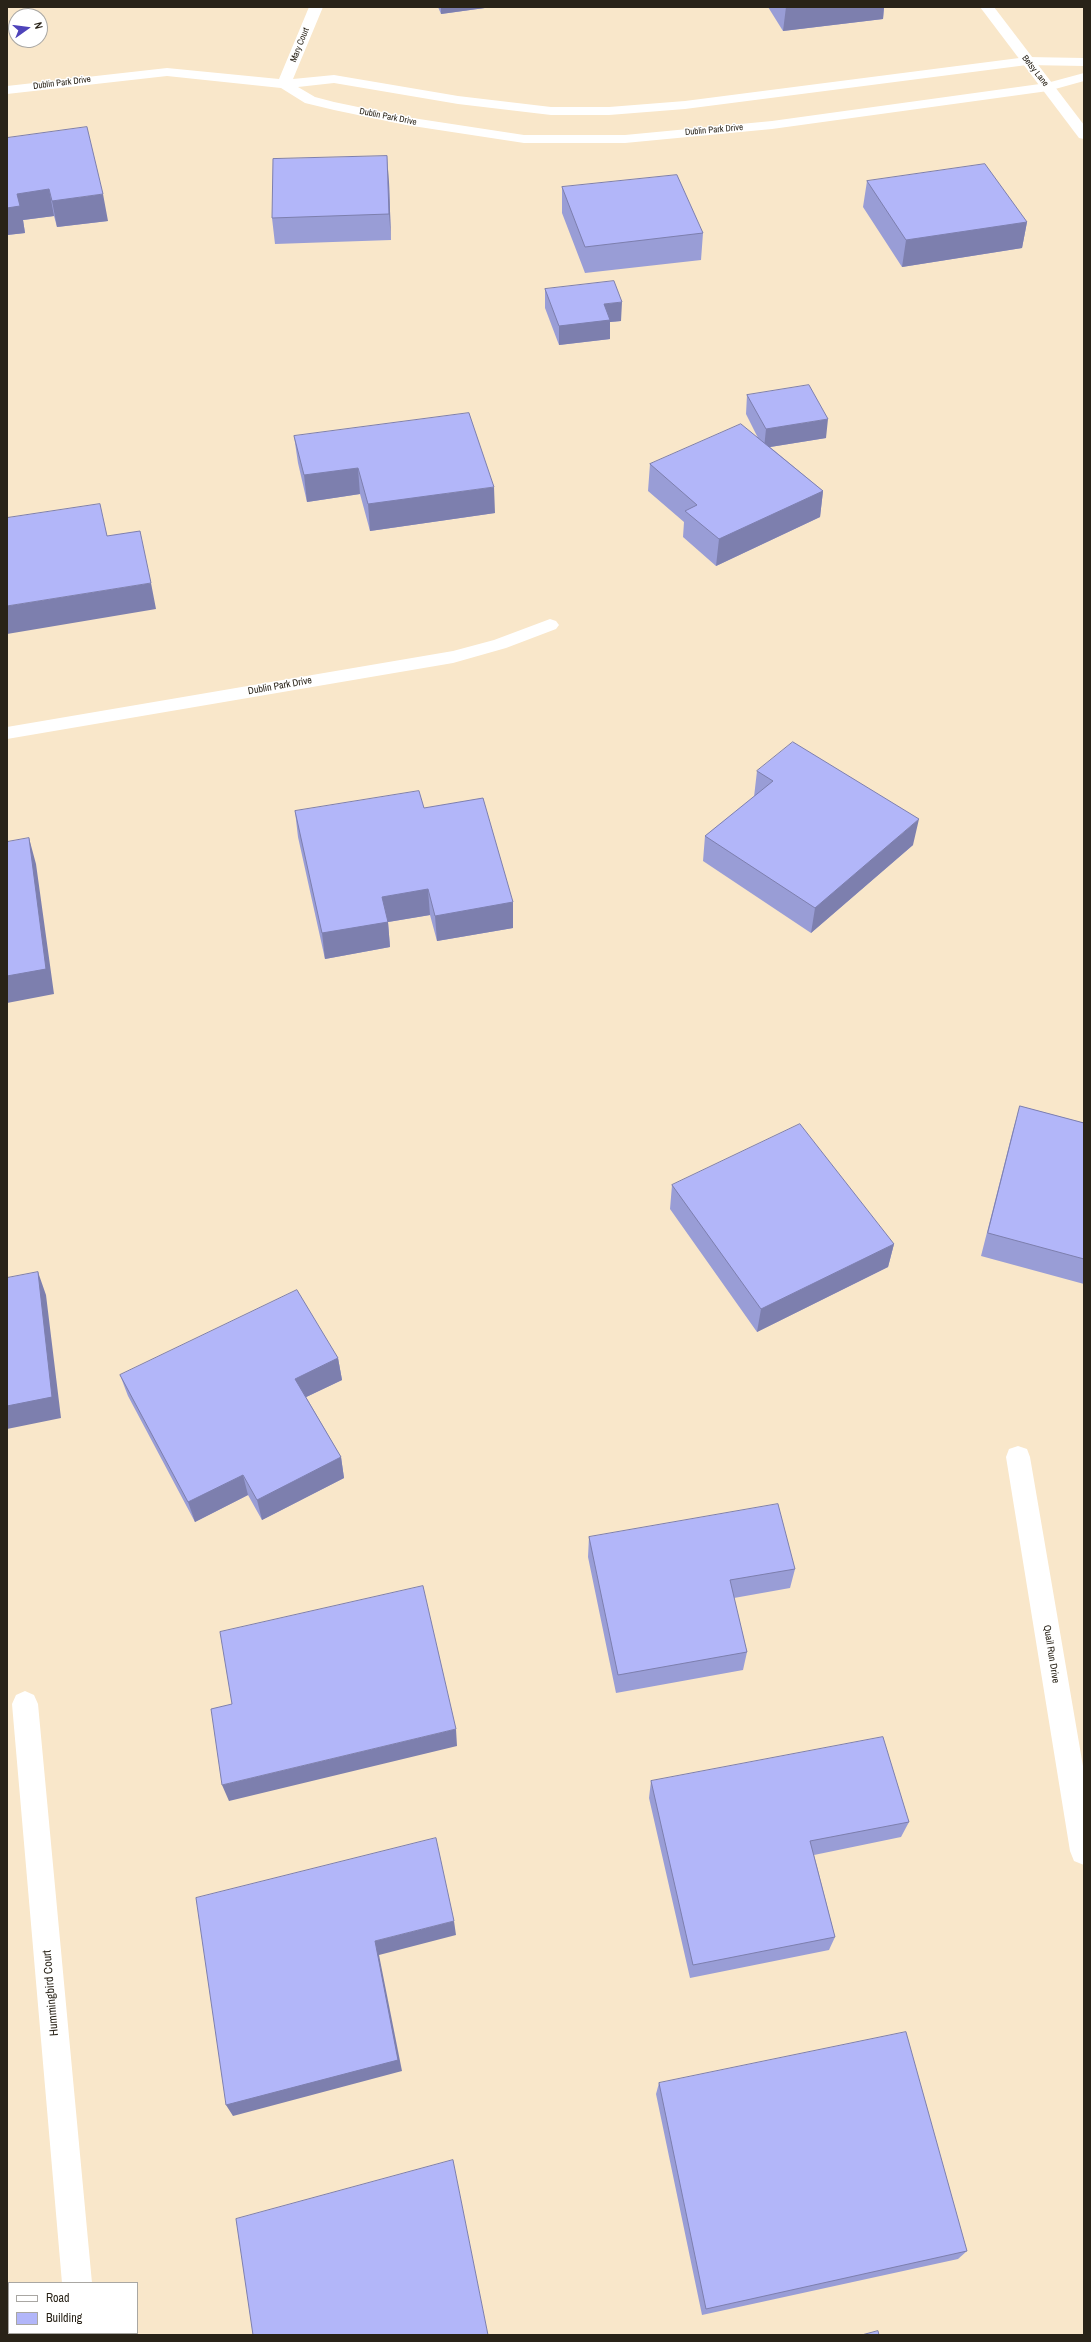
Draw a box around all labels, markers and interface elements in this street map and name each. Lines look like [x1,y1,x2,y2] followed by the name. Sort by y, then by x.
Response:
[8,8,48,48] north arrow
[31,20,46,30] text: N
[288,26,312,64] street label: Mary Court
[1019,53,1051,89] street label: Betsy Lane
[32,74,92,92] street label: Dublin Park Drive
[358,106,418,128] street label: Dublin Park Drive
[685,122,743,138] street label: Dublin Park Drive
[247,674,313,698] street label: Dublin Park Drive
[1040,1624,1062,1684] street label: Quail Run Drive
[40,1949,62,2037] street label: Hummingbird Court
[8,2282,138,2334] legend
[46,2290,70,2306] text: Road
[46,2310,82,2326] text: Building

